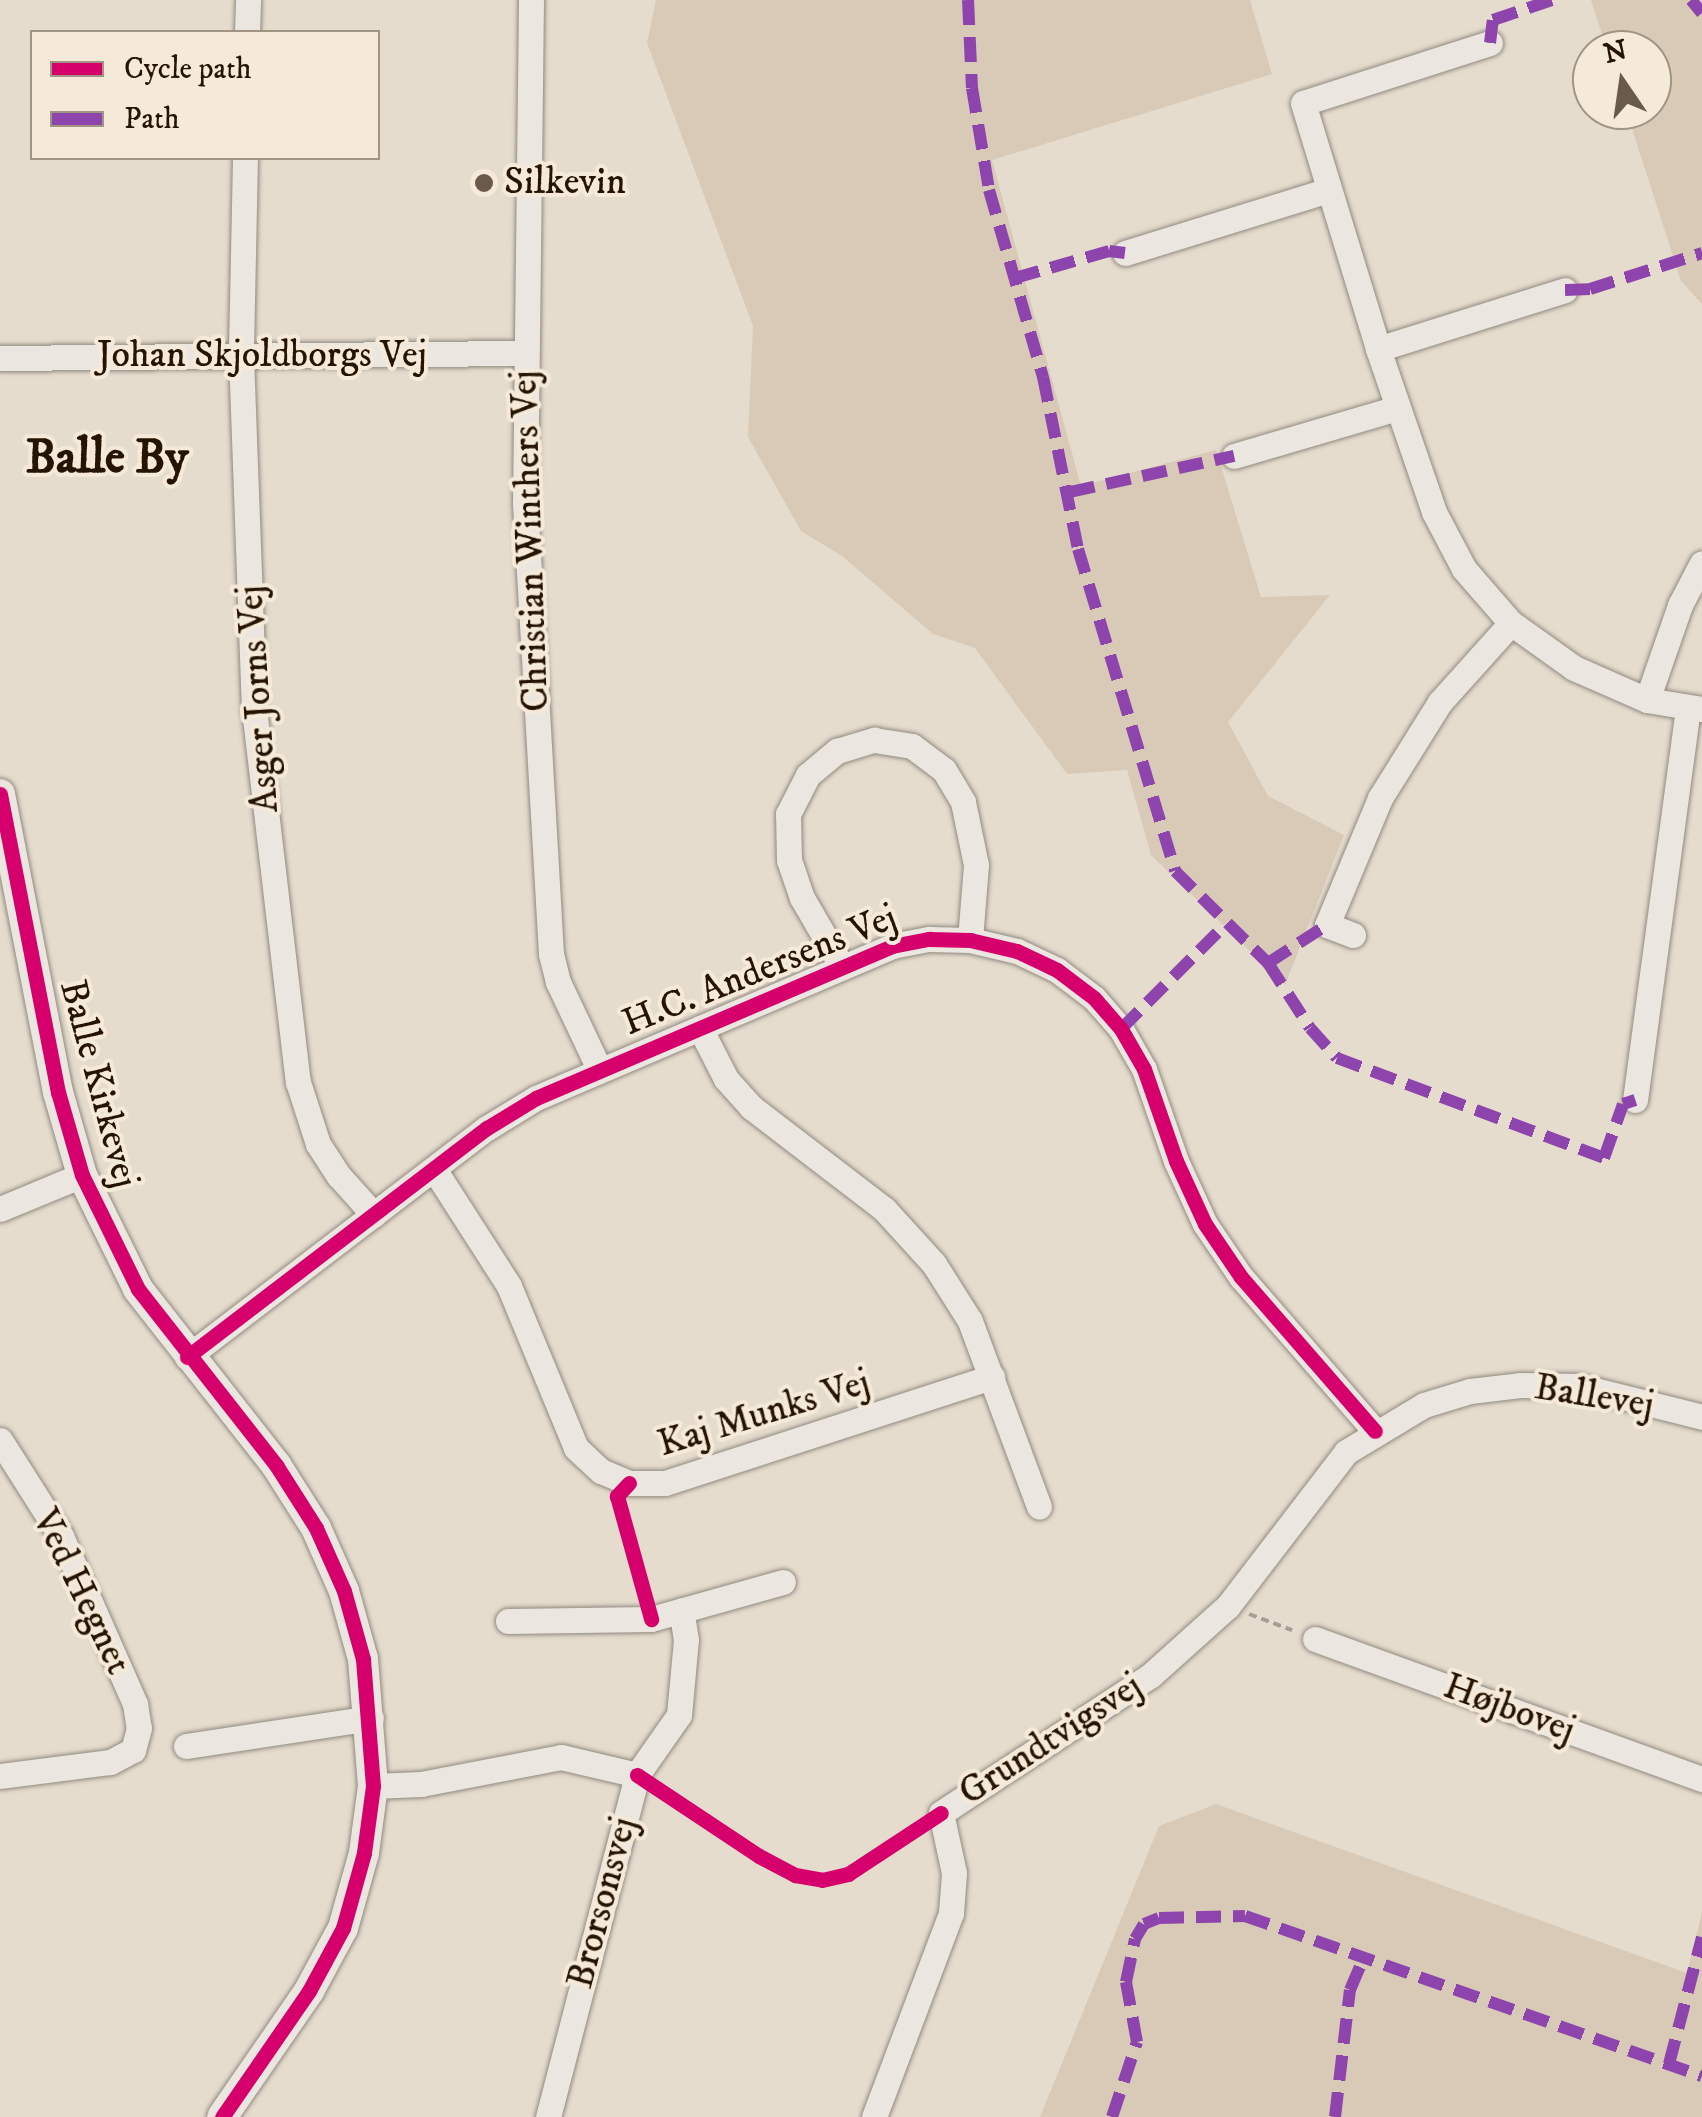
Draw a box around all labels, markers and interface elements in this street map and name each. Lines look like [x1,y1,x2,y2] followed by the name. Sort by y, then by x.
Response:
[30,30,380,160] legend
[1572,30,1672,130] north arrow
[1600,33,1631,72] text: N
[124,51,252,88] text: Cycle path
[124,101,180,138] text: Path
[504,160,626,206] place label: Silkevin
[473,172,495,194] marker: Silkevin
[97,333,427,379] street label: Johan Skjoldborgs Vej
[502,369,560,713] street label: Christian Winthers Vej
[26,430,188,488] district label: Balle By
[228,584,290,814] street label: Asger Jorns Vej
[616,895,904,1047] street label: H.C. Andersens Vej
[48,975,148,1193] street label: Balle Kirkevej
[653,1360,875,1468] street label: Kaj Munks Vej
[1531,1365,1657,1429] street label: Ballevej
[21,1502,141,1682] street label: Ved Hegnet
[951,1664,1151,1816] street label: Grundtvigsvej
[1437,1664,1581,1754] street label: Højbovej
[558,1812,648,1994] street label: Brorsonsvej

